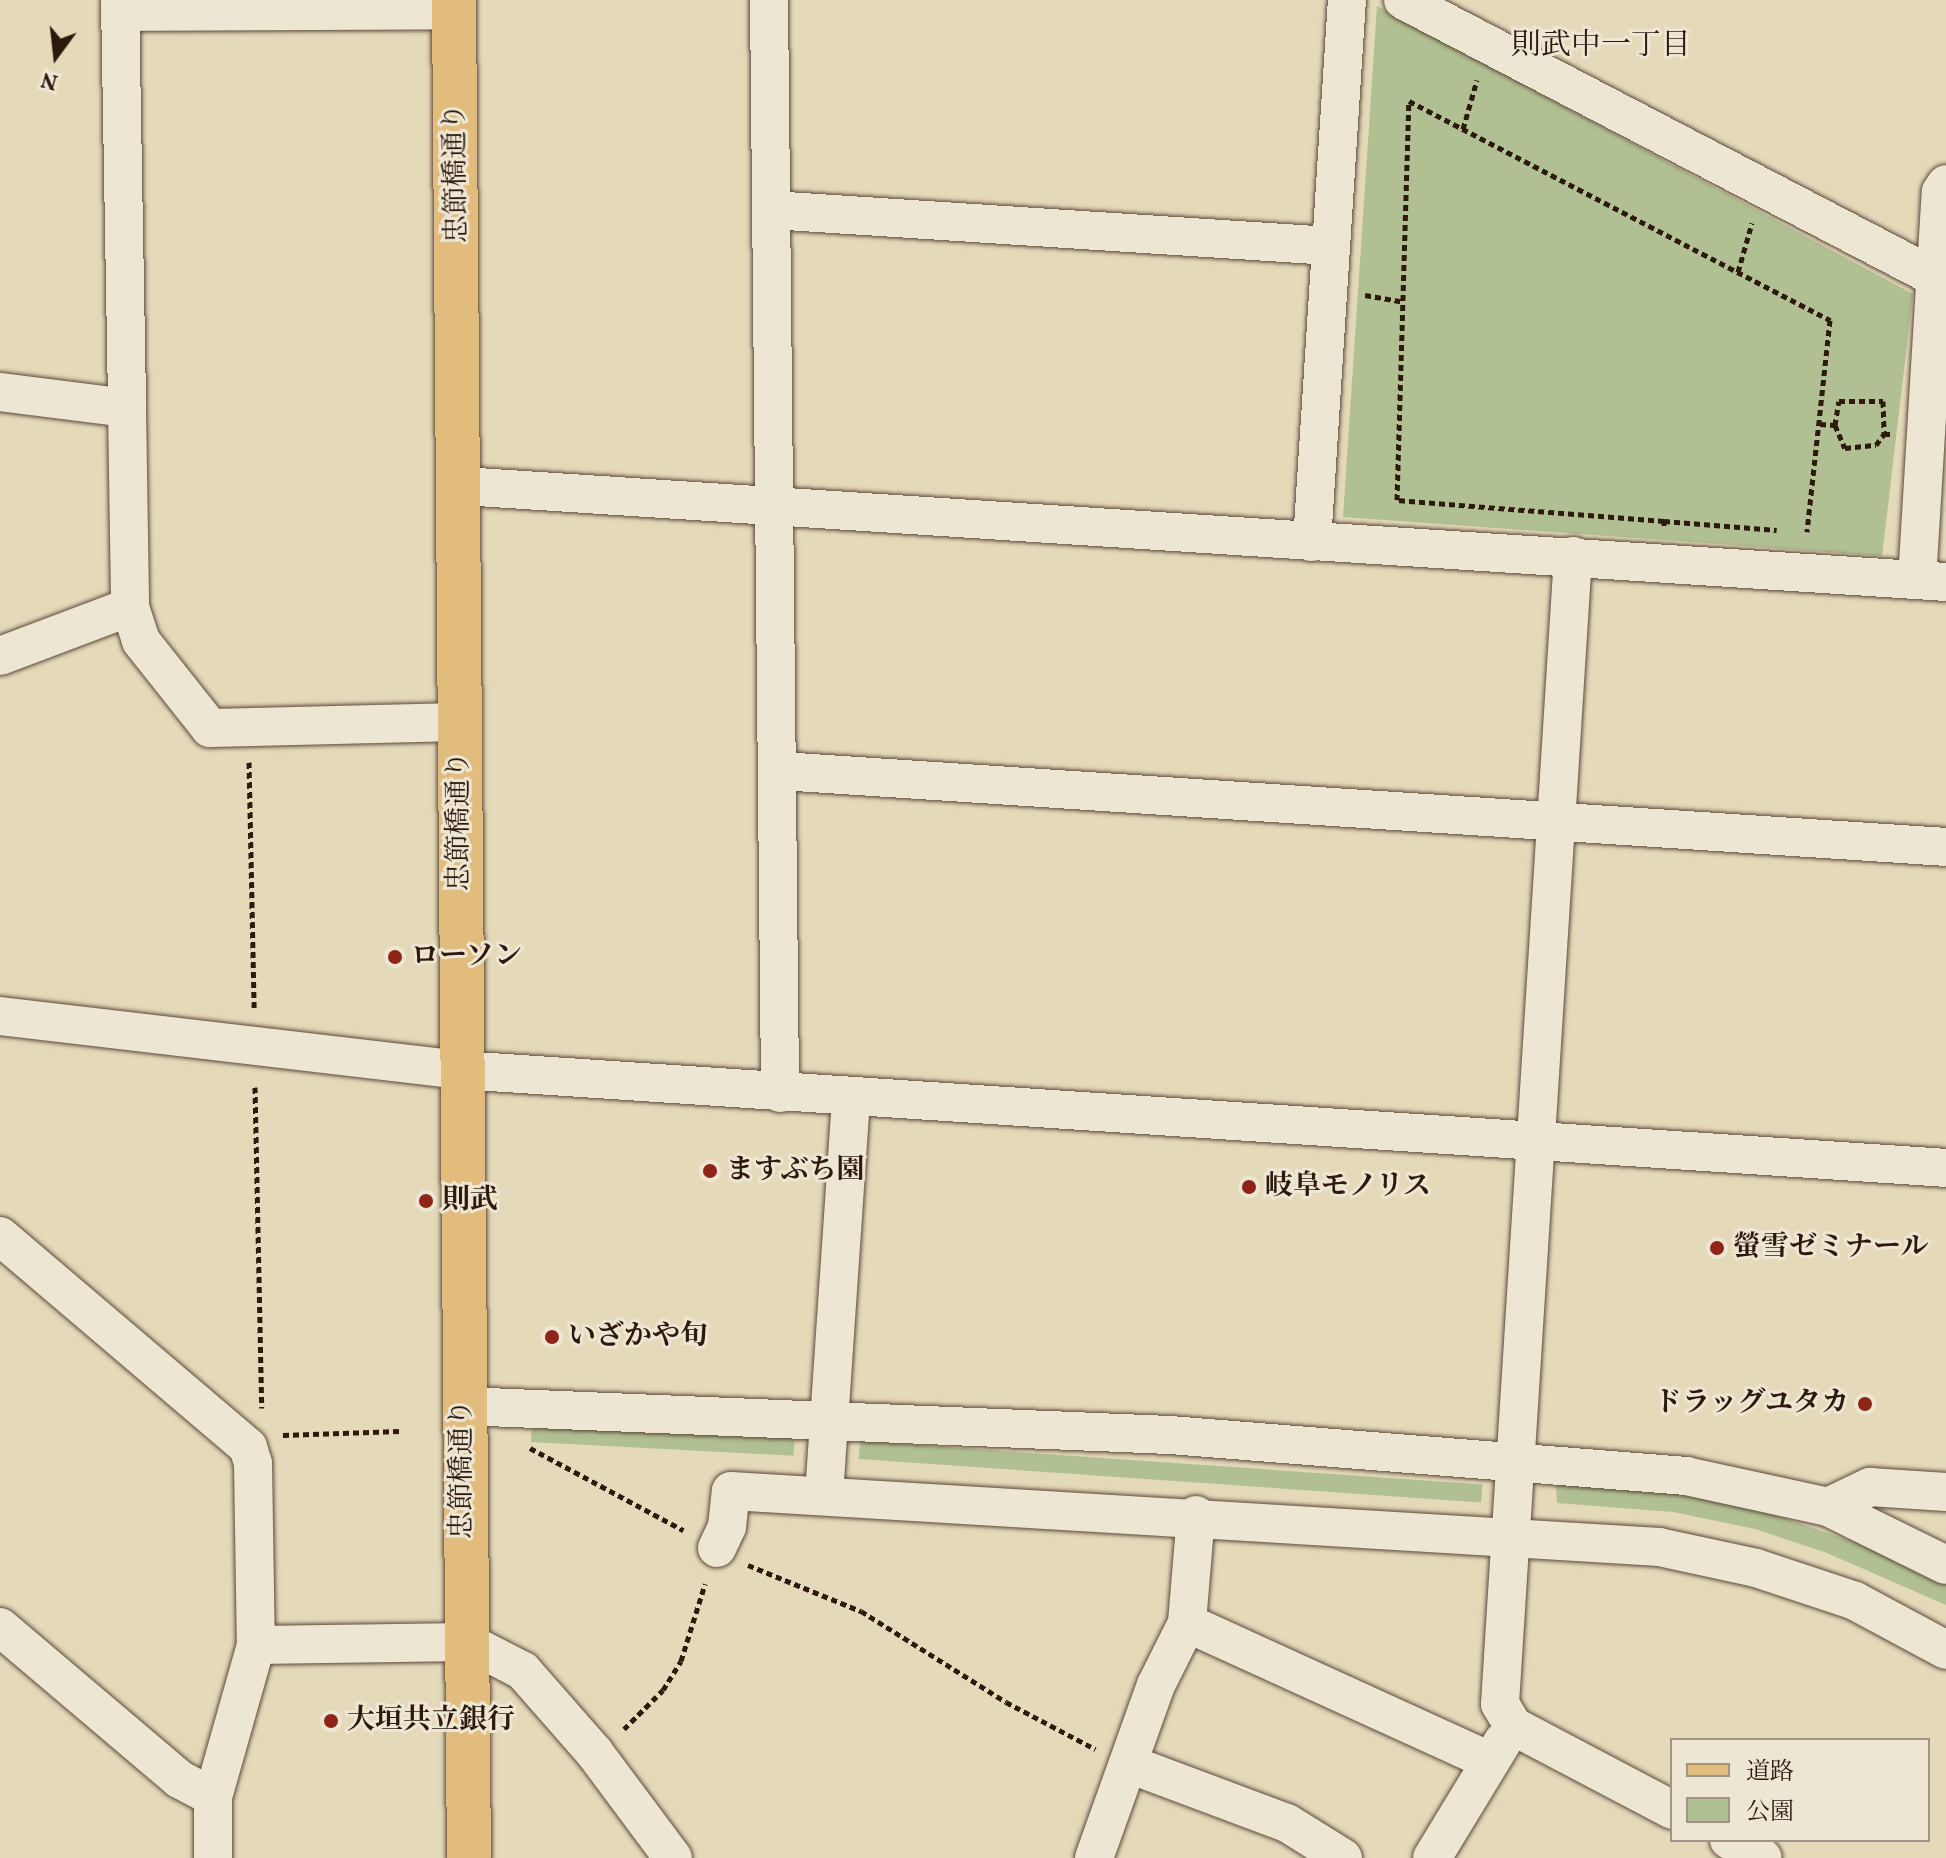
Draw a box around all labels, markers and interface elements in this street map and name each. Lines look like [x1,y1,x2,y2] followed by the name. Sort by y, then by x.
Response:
[16,16,96,96] north arrow
[1511,28,1691,64] district label: 則武中一丁目
[38,63,61,97] text: N
[439,103,475,243] street label: 忠節橋通り
[443,751,477,891] street label: 忠節橋通り
[411,940,523,974] place label: ローソン
[386,948,404,966] marker: ローソン
[726,1154,866,1188] place label: ますぶち園
[701,1162,719,1180] marker: ますぶち園
[1265,1170,1433,1204] place label: 岐阜モノリス
[1240,1178,1258,1196] marker: 岐阜モノリス
[442,1184,498,1218] place label: 則武
[417,1192,435,1210] marker: 則武
[1733,1231,1929,1265] place label: 螢雪ゼミナール
[1708,1239,1726,1257] marker: 螢雪ゼミナール
[568,1320,708,1354] place label: いざかや旬
[543,1328,561,1346] marker: いざかや旬
[1653,1387,1849,1421] place label: ドラッグユタカ
[1856,1395,1874,1413] marker: ドラッグユタカ
[446,1399,480,1539] street label: 忠節橋通り
[347,1704,515,1738] place label: 大垣共立銀行
[322,1712,340,1730] marker: 大垣共立銀行
[1670,1738,1930,1842] legend
[1746,1756,1794,1790] text: 道路
[1746,1796,1794,1830] text: 公園

